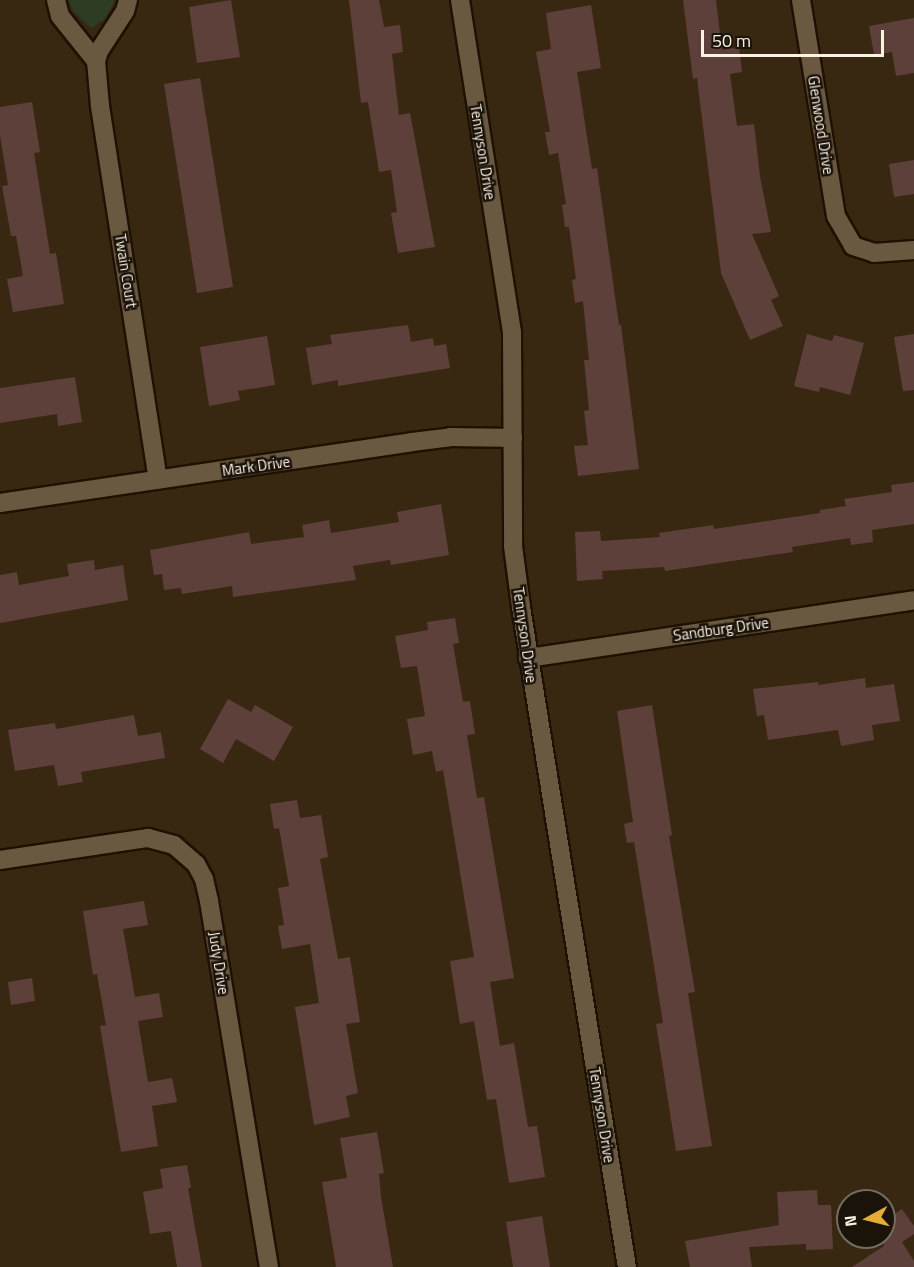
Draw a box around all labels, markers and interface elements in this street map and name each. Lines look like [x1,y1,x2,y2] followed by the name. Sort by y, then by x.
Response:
[704,18,887,56] scale bar
[712,27,751,54] text: 50 m
[804,74,838,176] street label: Glenwood Drive
[467,103,499,201] street label: Tennyson Drive
[111,233,141,309] street label: Twain Court
[221,452,291,480] street label: Mark Drive
[509,586,541,684] street label: Tennyson Drive
[672,613,770,645] street label: Sandburg Drive
[205,930,233,996] street label: Judy Drive
[586,1066,618,1164] street label: Tennyson Drive
[836,1189,896,1249] north arrow
[838,1214,863,1228] text: N

